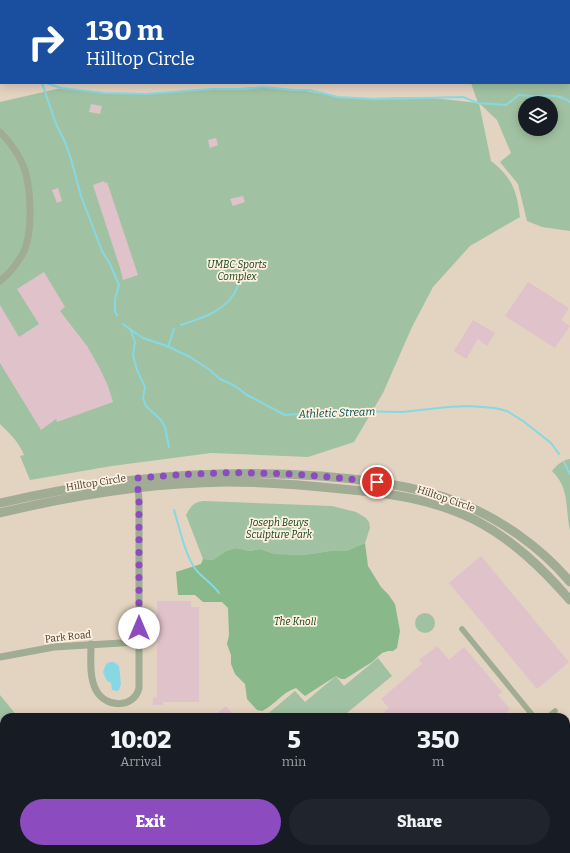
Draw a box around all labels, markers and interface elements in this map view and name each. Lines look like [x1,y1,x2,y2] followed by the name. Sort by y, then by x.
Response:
[86,14,164,47] text: 130 m
[20,16,72,68] icon: right
[86,48,195,70] text: Hilltop Circle
[518,96,558,136] map controls
[518,96,558,136] button: layers
[207,259,267,283] park label: UMBC Sports Complex
[297,405,376,421] water label: Athletic Stream
[360,465,394,499] pin
[366,471,388,493] icon: arrive
[65,472,127,494] street label: Hilltop Circle
[415,483,477,515] street label: Hilltop Circle
[246,517,313,541] park label: Joseph Beuys Sculpture Park
[118,607,160,649] position arrow
[274,616,316,628] park label: The Knoll
[44,629,92,645] street label: Park Road
[111,726,171,754] text: 10:02
[287,726,301,754] text: 5
[417,726,459,754] text: 350
[120,754,162,769] text: Arrival
[282,754,306,769] text: min
[432,754,444,769] text: m
[20,799,281,845] button: Exit
[289,799,550,845] button: Share

